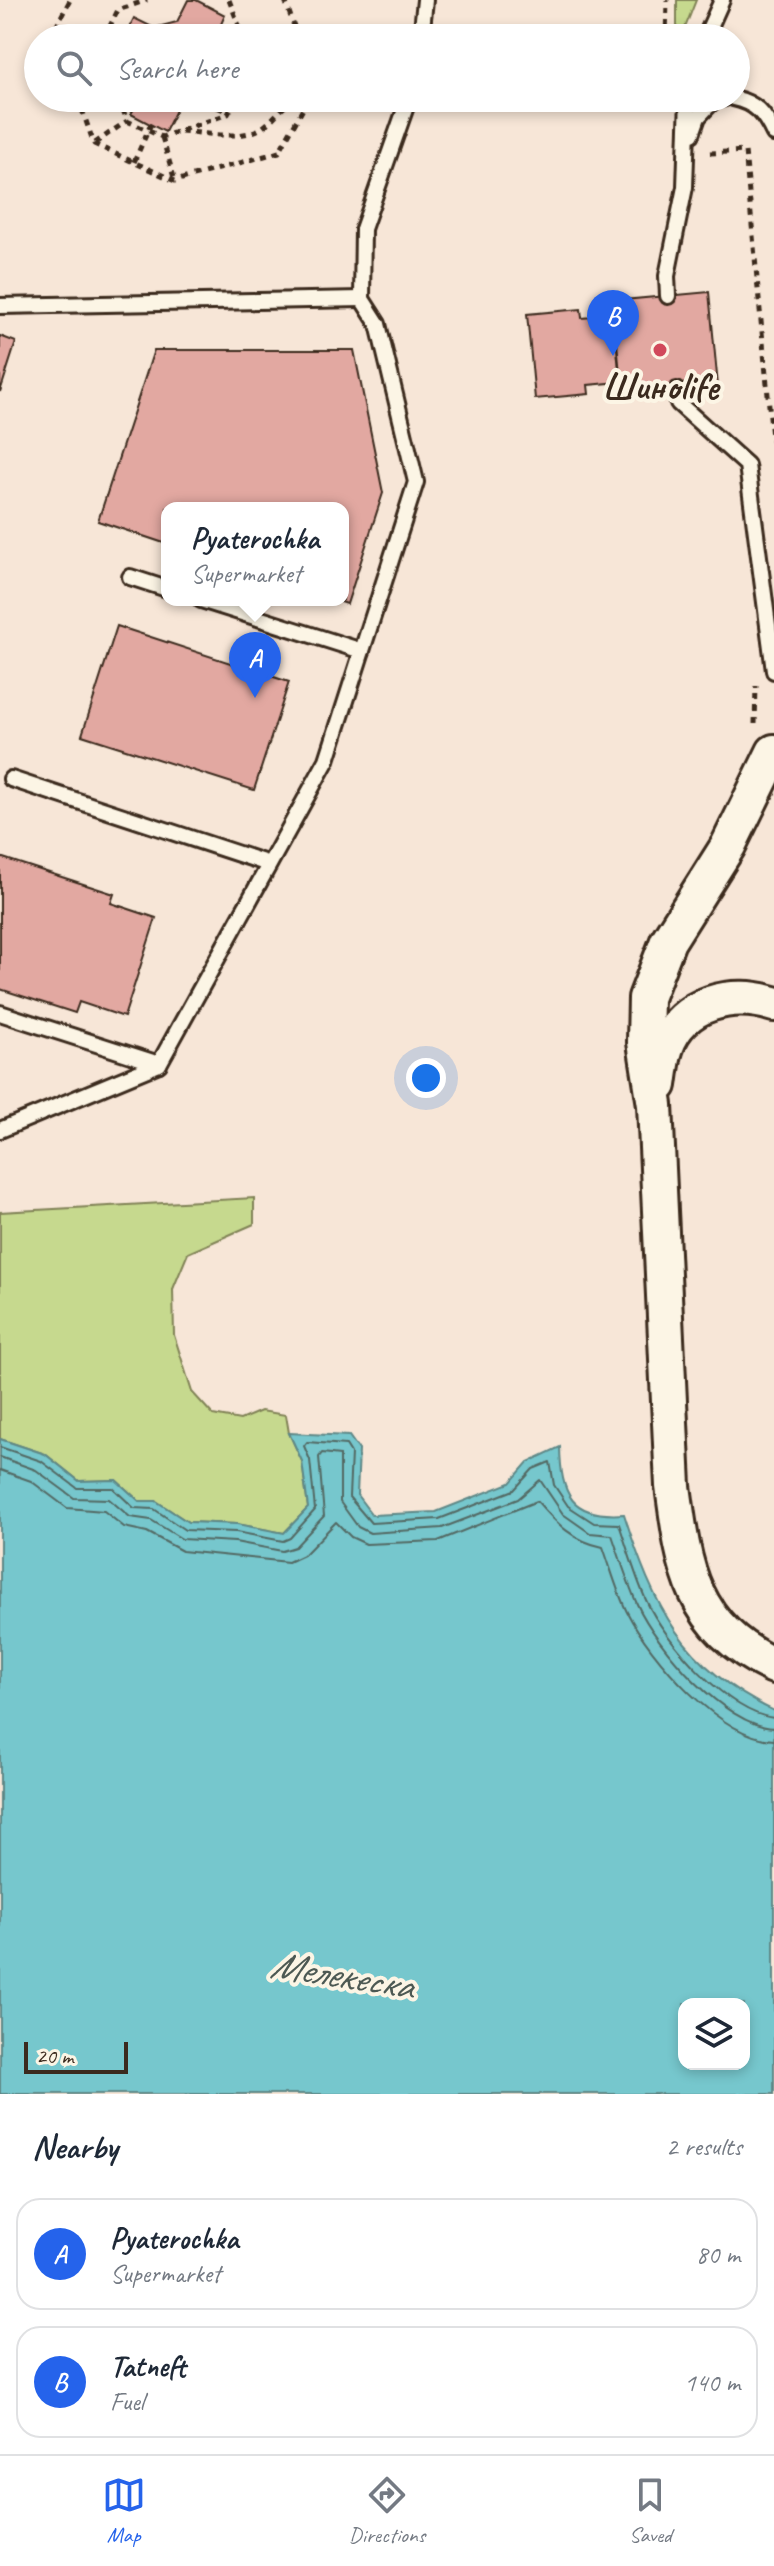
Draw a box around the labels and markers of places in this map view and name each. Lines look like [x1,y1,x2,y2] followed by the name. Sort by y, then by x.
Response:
[587,290,639,356] pin: B
[651,341,669,359] marker: Шиноlife
[602,363,721,410] place label: Шиноlife
[229,632,281,698] pin: A

